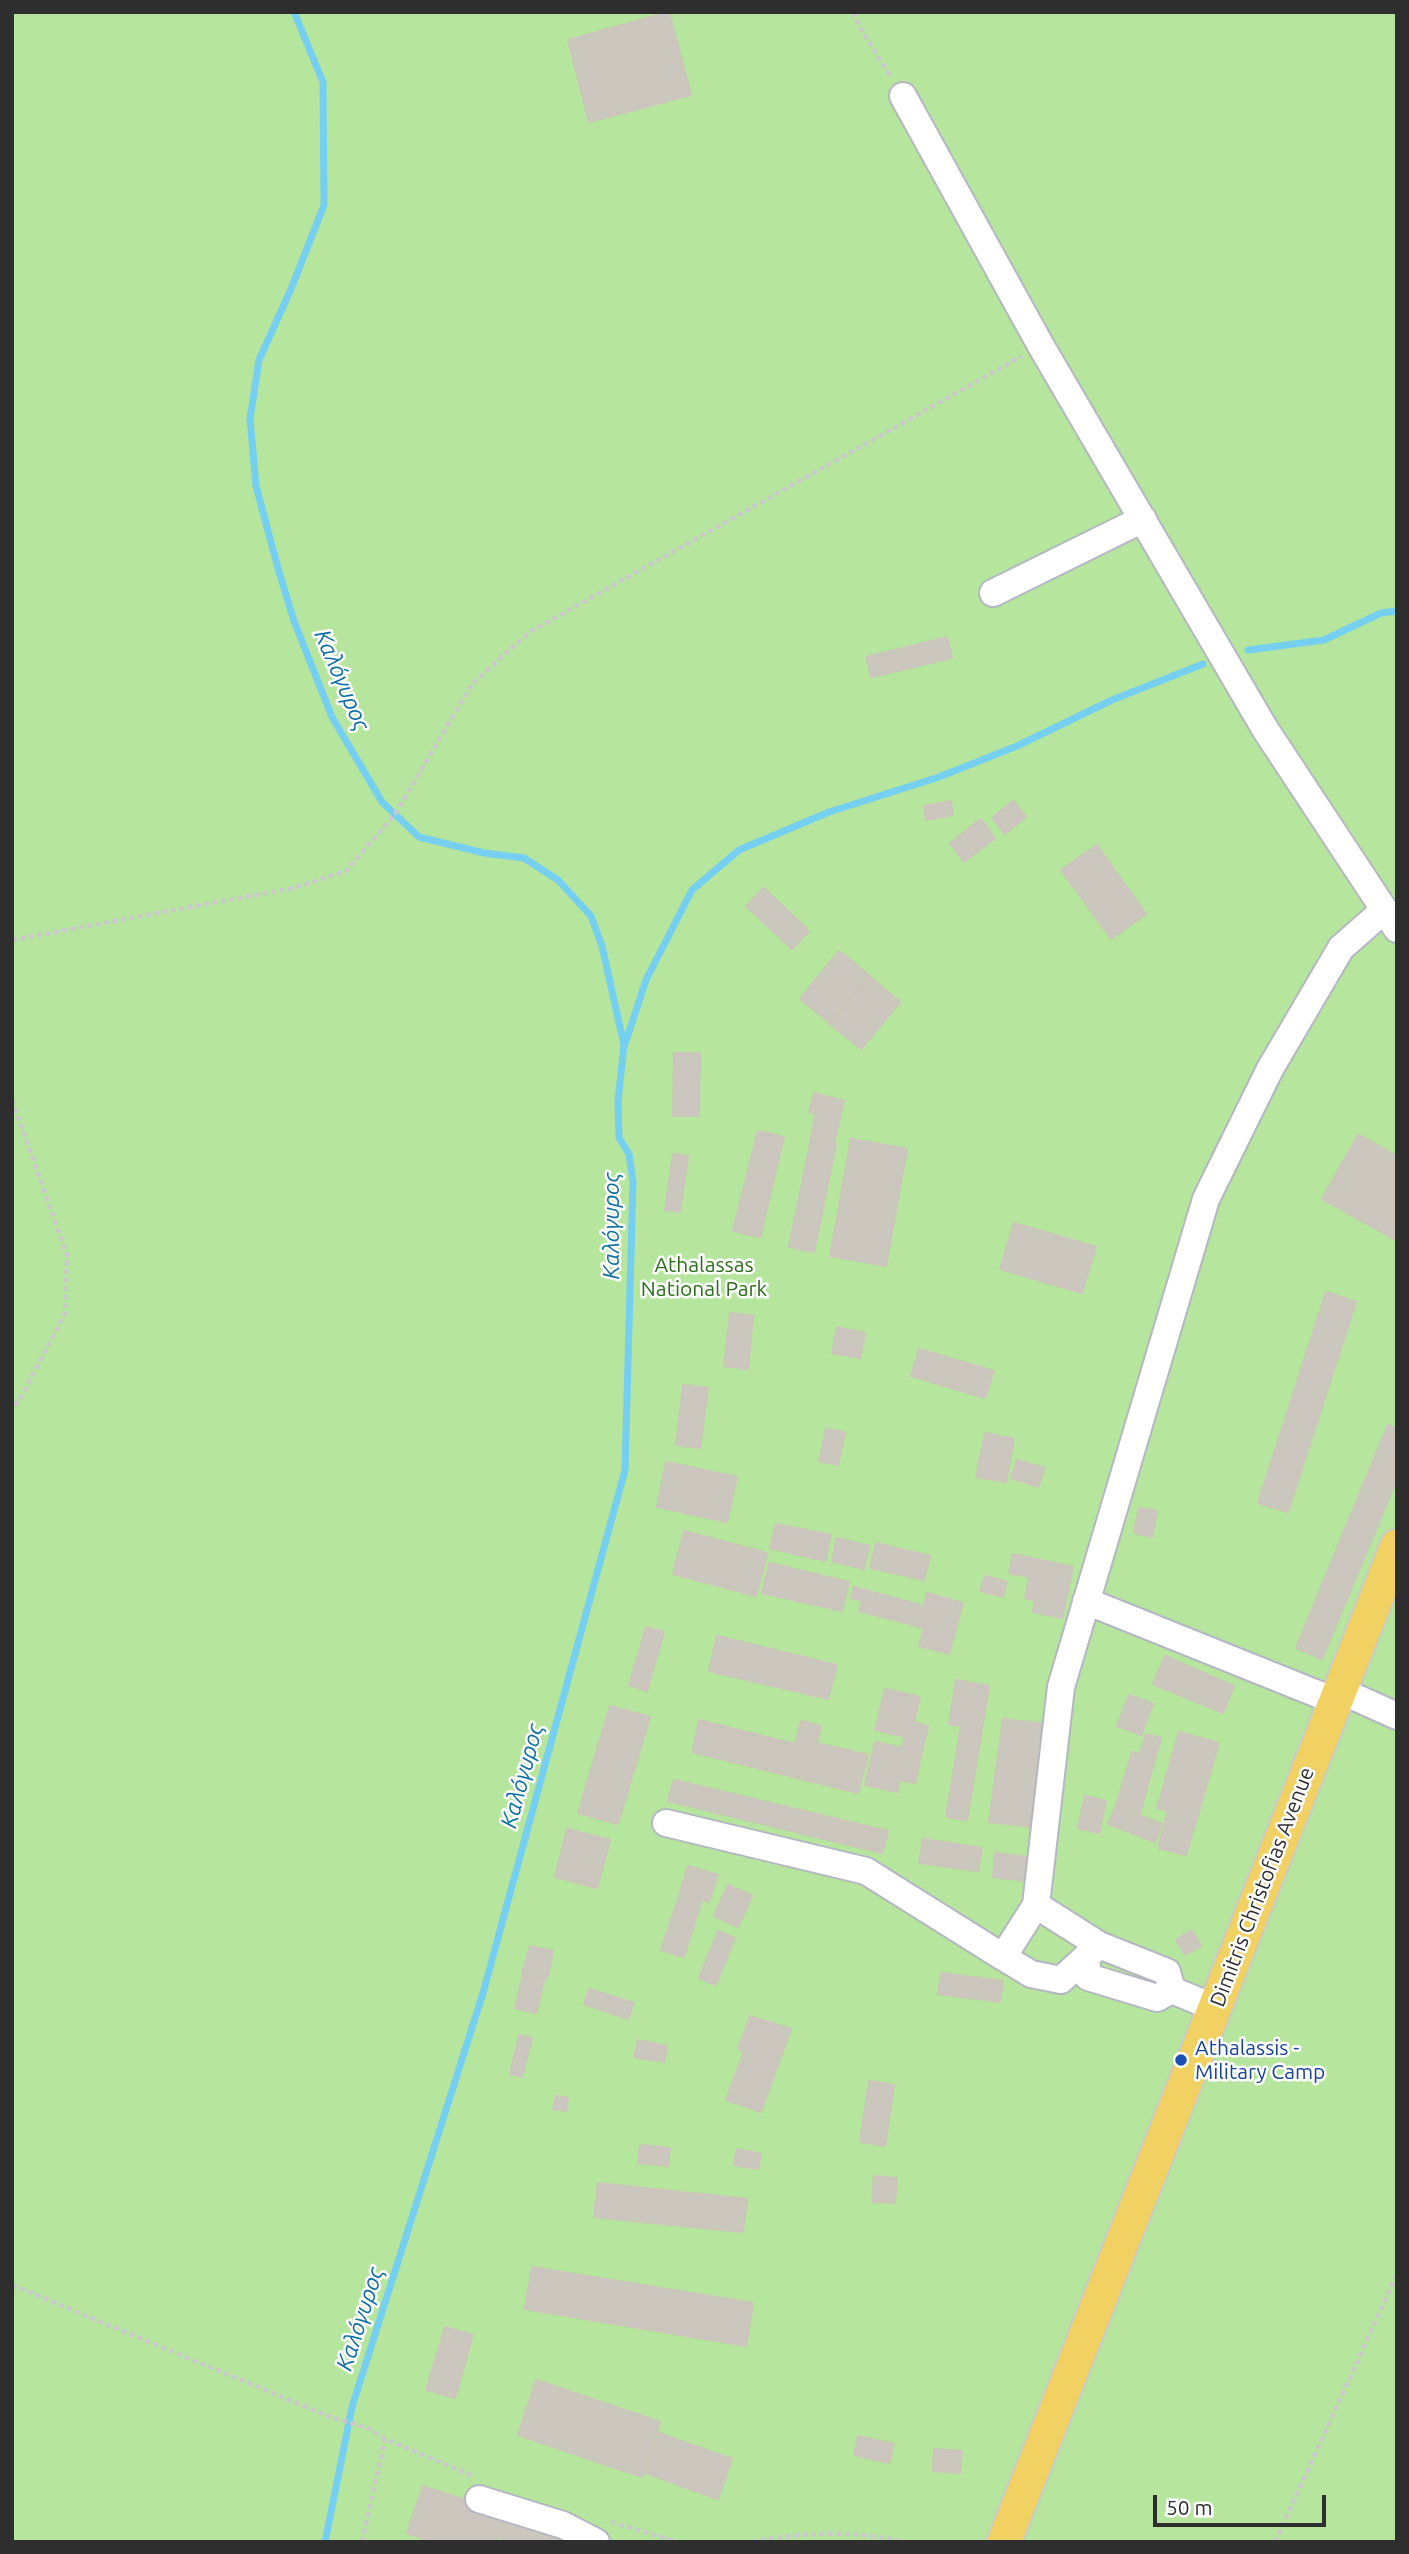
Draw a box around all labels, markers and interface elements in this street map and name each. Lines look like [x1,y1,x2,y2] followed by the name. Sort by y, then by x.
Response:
[308,625,376,735] water label: Καλόγυρος
[597,1173,625,1279] water label: Καλόγυρος
[641,1252,767,1302] park label: Athalassas National Park
[495,1721,549,1831] water label: Καλόγυρος
[1205,1764,1319,2010] street label: Dimitris Christofias Avenue
[1195,2035,1325,2085] place label: Athalassis - Military Camp
[1173,2052,1189,2068] marker: Athalassis - Military Camp
[330,2264,390,2374] water label: Καλόγυρος
[1157,2480,1330,2524] scale bar
[1166,2495,1213,2519] text: 50 m

